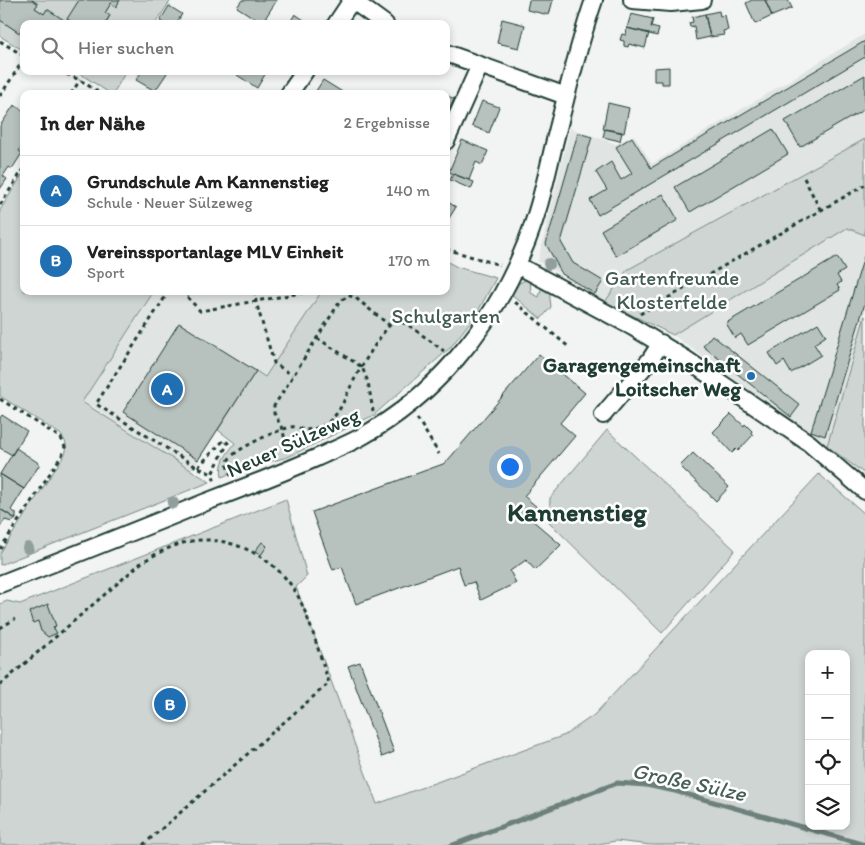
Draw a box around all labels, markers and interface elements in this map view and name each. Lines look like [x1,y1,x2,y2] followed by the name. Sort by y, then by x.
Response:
[20,20,450,75] search box
[38,34,66,62] icon: search
[78,36,174,59] text: Hier suchen
[40,110,145,135] text: In der Nähe
[344,113,430,132] text: 2 Ergebnisse
[87,170,329,193] text: Grundschule Am Kannenstieg
[51,181,61,200] text: A
[386,181,430,200] text: 140 m
[87,193,253,212] text: Schule · Neuer Sülzeweg
[87,240,343,263] text: Vereinssportanlage MLV Einheit
[51,251,61,270] text: B
[388,251,430,270] text: 170 m
[87,263,125,282] text: Sport
[605,265,739,314] park label: Gartenfreunde Klosterfelde
[392,303,501,328] park label: Schulgarten
[543,352,742,402] place label: Garagengemeinschaft Loitscher Weg
[151,370,183,408] pin: A
[745,370,757,382] marker: Garagengemeinschaft Loitscher Weg
[223,401,364,482] street label: Neuer Sülzeweg
[497,454,523,480] your location
[507,496,647,528] district label: Kannenstieg
[805,650,850,830] map controls
[805,650,850,695] button: +
[154,685,186,723] pin: B
[805,695,850,740] button: −
[805,740,850,785] button: locate
[630,757,750,807] water label: Große Sülze
[805,785,850,830] button: layers

